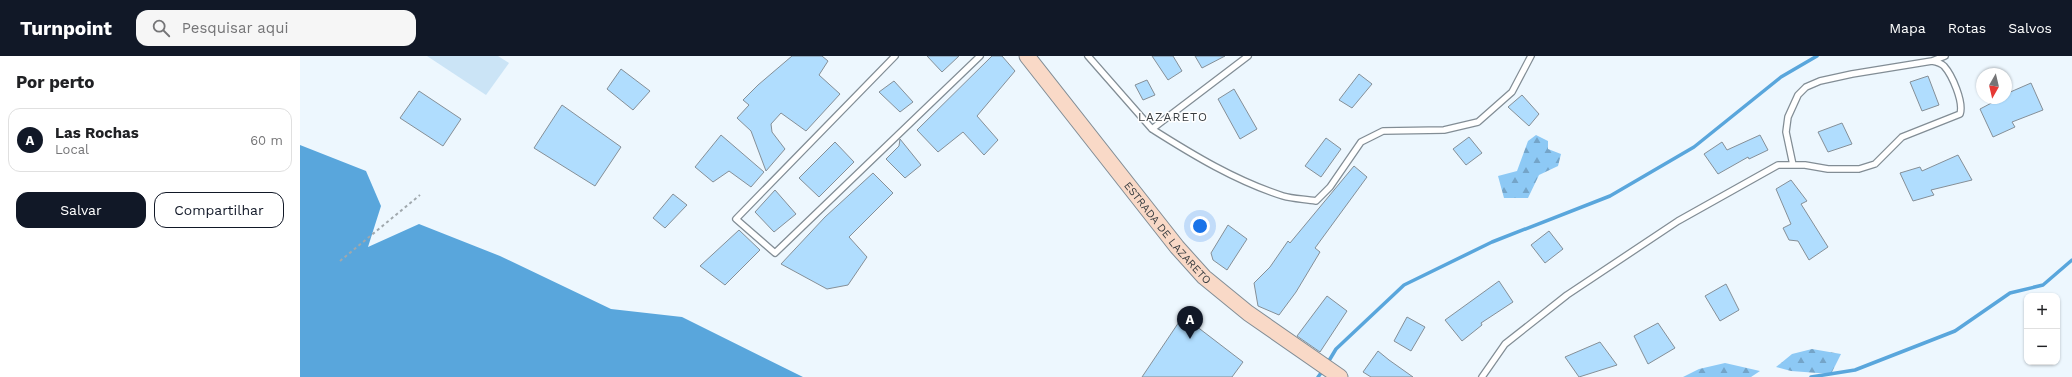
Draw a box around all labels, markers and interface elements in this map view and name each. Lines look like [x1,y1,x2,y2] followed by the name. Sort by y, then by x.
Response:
[136,10,416,46] search box
[20,17,112,40] text: Turnpoint
[150,17,172,39] icon: search
[182,19,288,37] text: Pesquisar aqui
[1889,20,1926,36] text: Mapa
[1948,20,1986,36] text: Rotas
[2008,20,2052,36] text: Salvos
[1976,68,2012,104] north arrow
[16,72,94,92] text: Por perto
[1138,110,1208,124] district label: LAZARETO
[55,124,139,142] text: Las Rochas
[26,133,34,148] text: A
[250,133,283,148] text: 60 m
[55,142,89,157] text: Local
[1122,179,1214,287] street label: ESTRADA DE LAZARETO
[16,192,146,228] button: Salvar
[154,192,284,228] button: Compartilhar
[1190,216,1210,236] your location
[2024,293,2060,365] map controls
[2024,293,2060,329] button: +
[1177,306,1203,339] pin: A
[2024,329,2060,365] button: −

